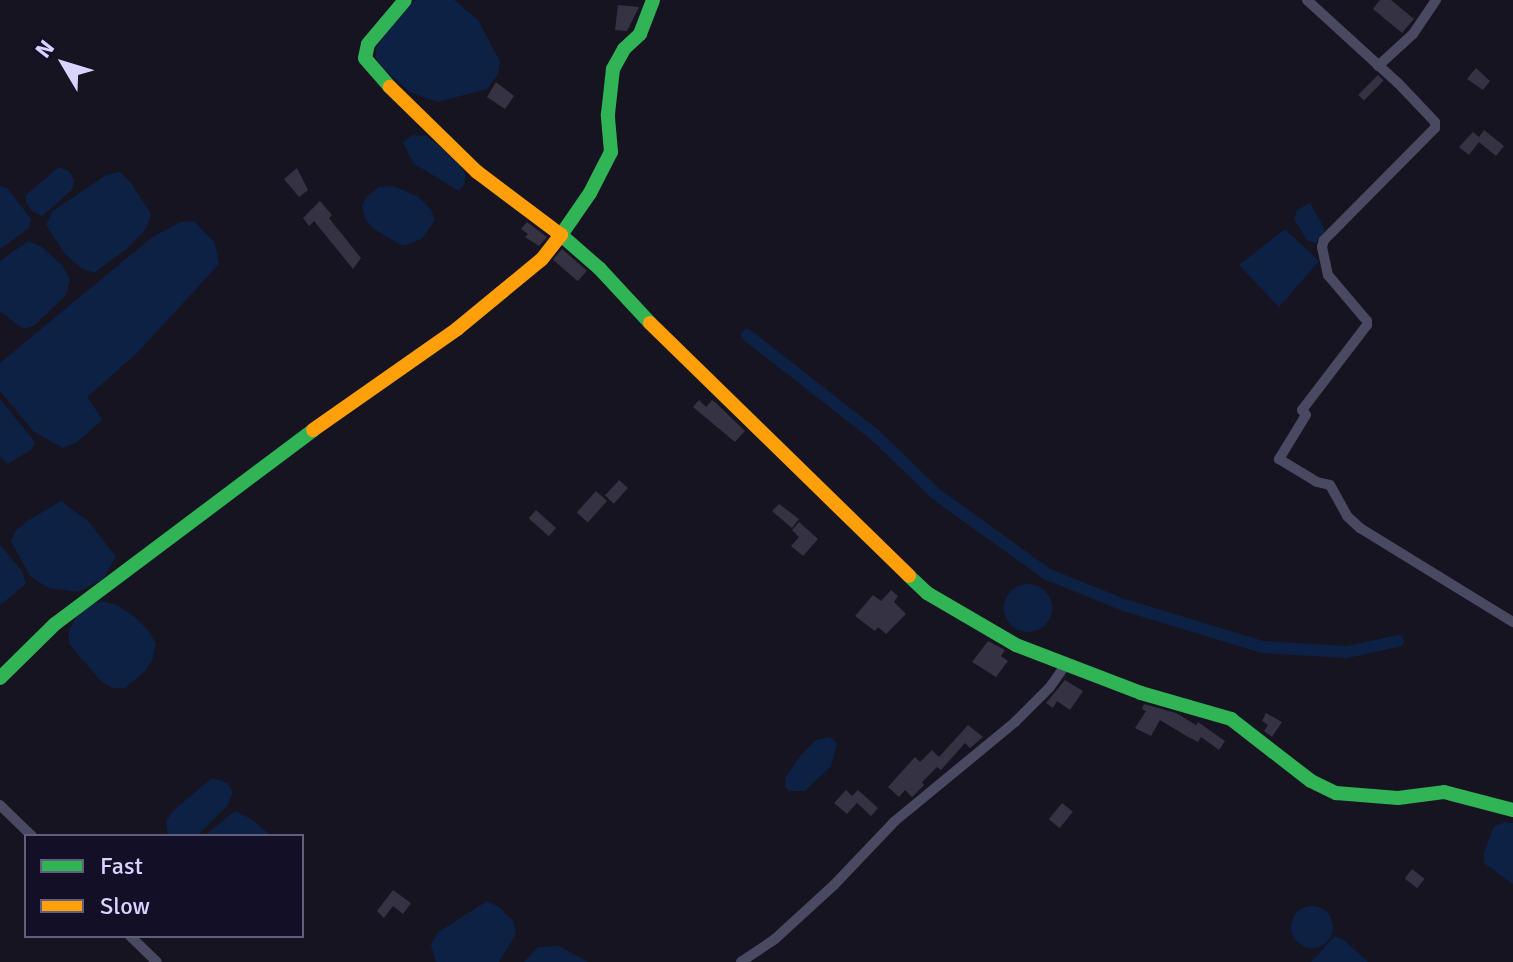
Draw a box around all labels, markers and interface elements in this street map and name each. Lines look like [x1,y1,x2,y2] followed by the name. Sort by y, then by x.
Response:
[24,24,104,104] north arrow
[29,35,60,63] text: N
[24,834,304,938] legend
[100,851,143,881] text: Fast
[100,891,150,921] text: Slow

